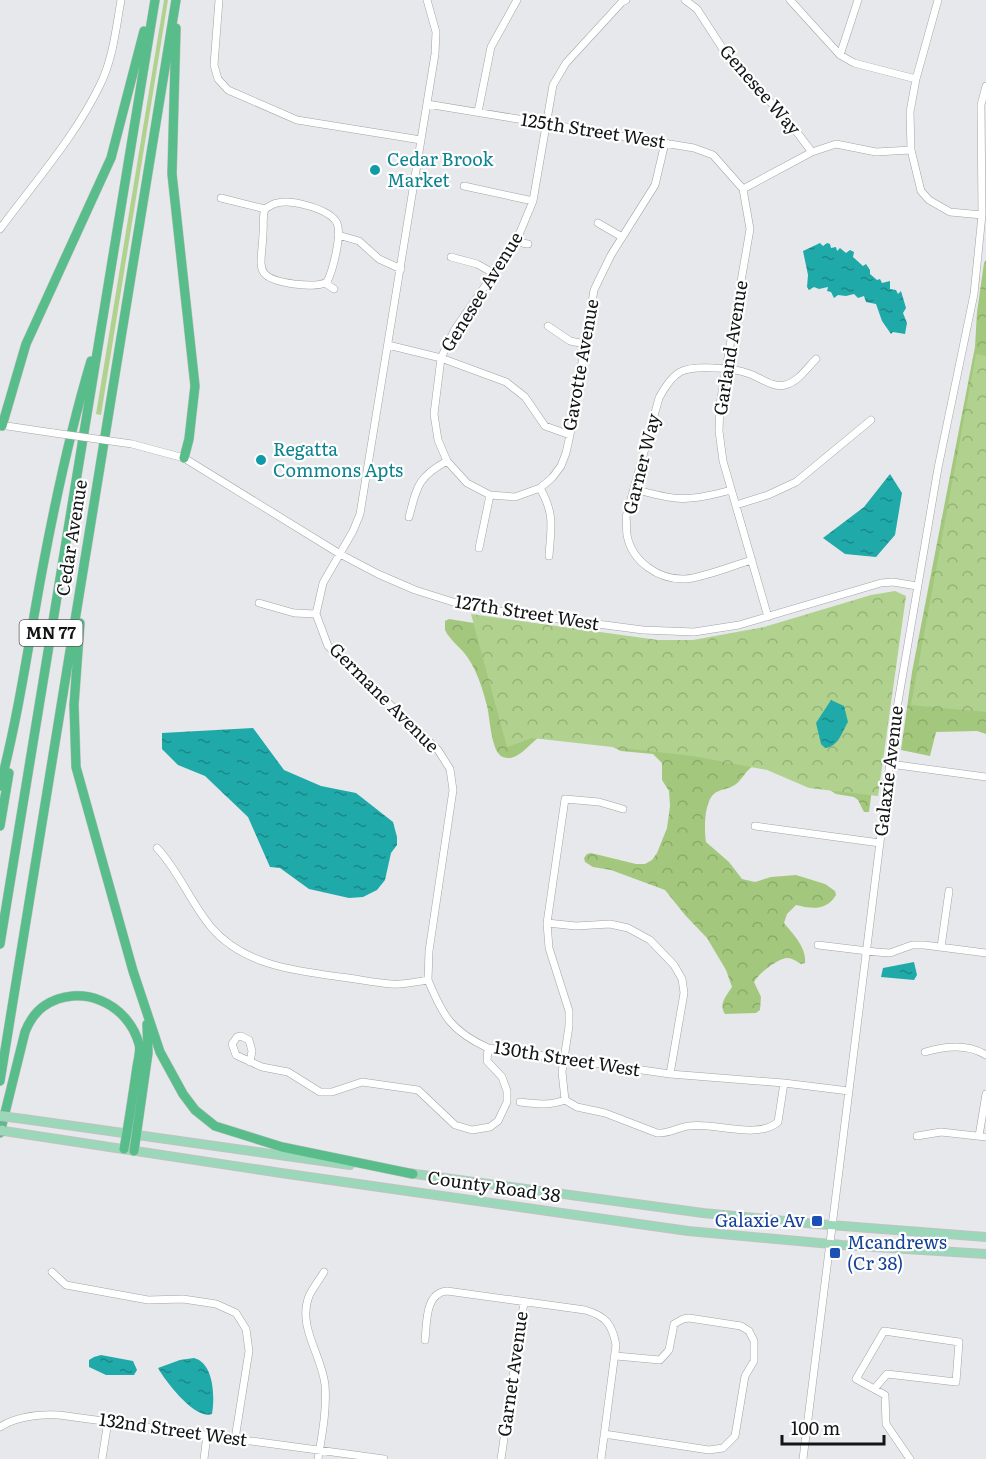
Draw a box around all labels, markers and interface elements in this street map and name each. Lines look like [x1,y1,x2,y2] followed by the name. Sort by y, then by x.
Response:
[714,38,809,141] street label: Genesee Way
[519,105,668,154] street label: 125th Street West
[387,145,495,193] place label: Cedar Brook Market
[368,163,382,177] marker: Cedar Brook Market
[433,226,529,357] street label: Genesee Avenue
[706,278,754,417] street label: Garland Avenue
[555,297,604,433] street label: Gavotte Avenue
[615,410,666,517] street label: Garner Way
[273,435,403,483] place label: Regatta Commons Apts
[254,453,268,467] marker: Regatta Commons Apts
[48,477,93,598] street label: Cedar Avenue
[453,587,602,636] street label: 127th Street West
[20,620,82,646] road number: MN 77
[324,636,446,758] street label: Germane Avenue
[866,704,909,838] street label: Galaxie Avenue
[492,1033,643,1083] street label: 130th Street West
[426,1163,562,1208] street label: County Road 38
[715,1206,805,1233] place label: Galaxie Av
[810,1214,824,1228] marker: Galaxie Av
[847,1228,947,1276] place label: Mcandrews (Cr 38)
[828,1246,842,1260] marker: Mcandrews (Cr 38)
[489,1309,534,1438] street label: Garnet Avenue
[97,1405,250,1452] street label: 132nd Street West
[782,1408,884,1446] scale bar
[791,1414,840,1441] text: 100 m

